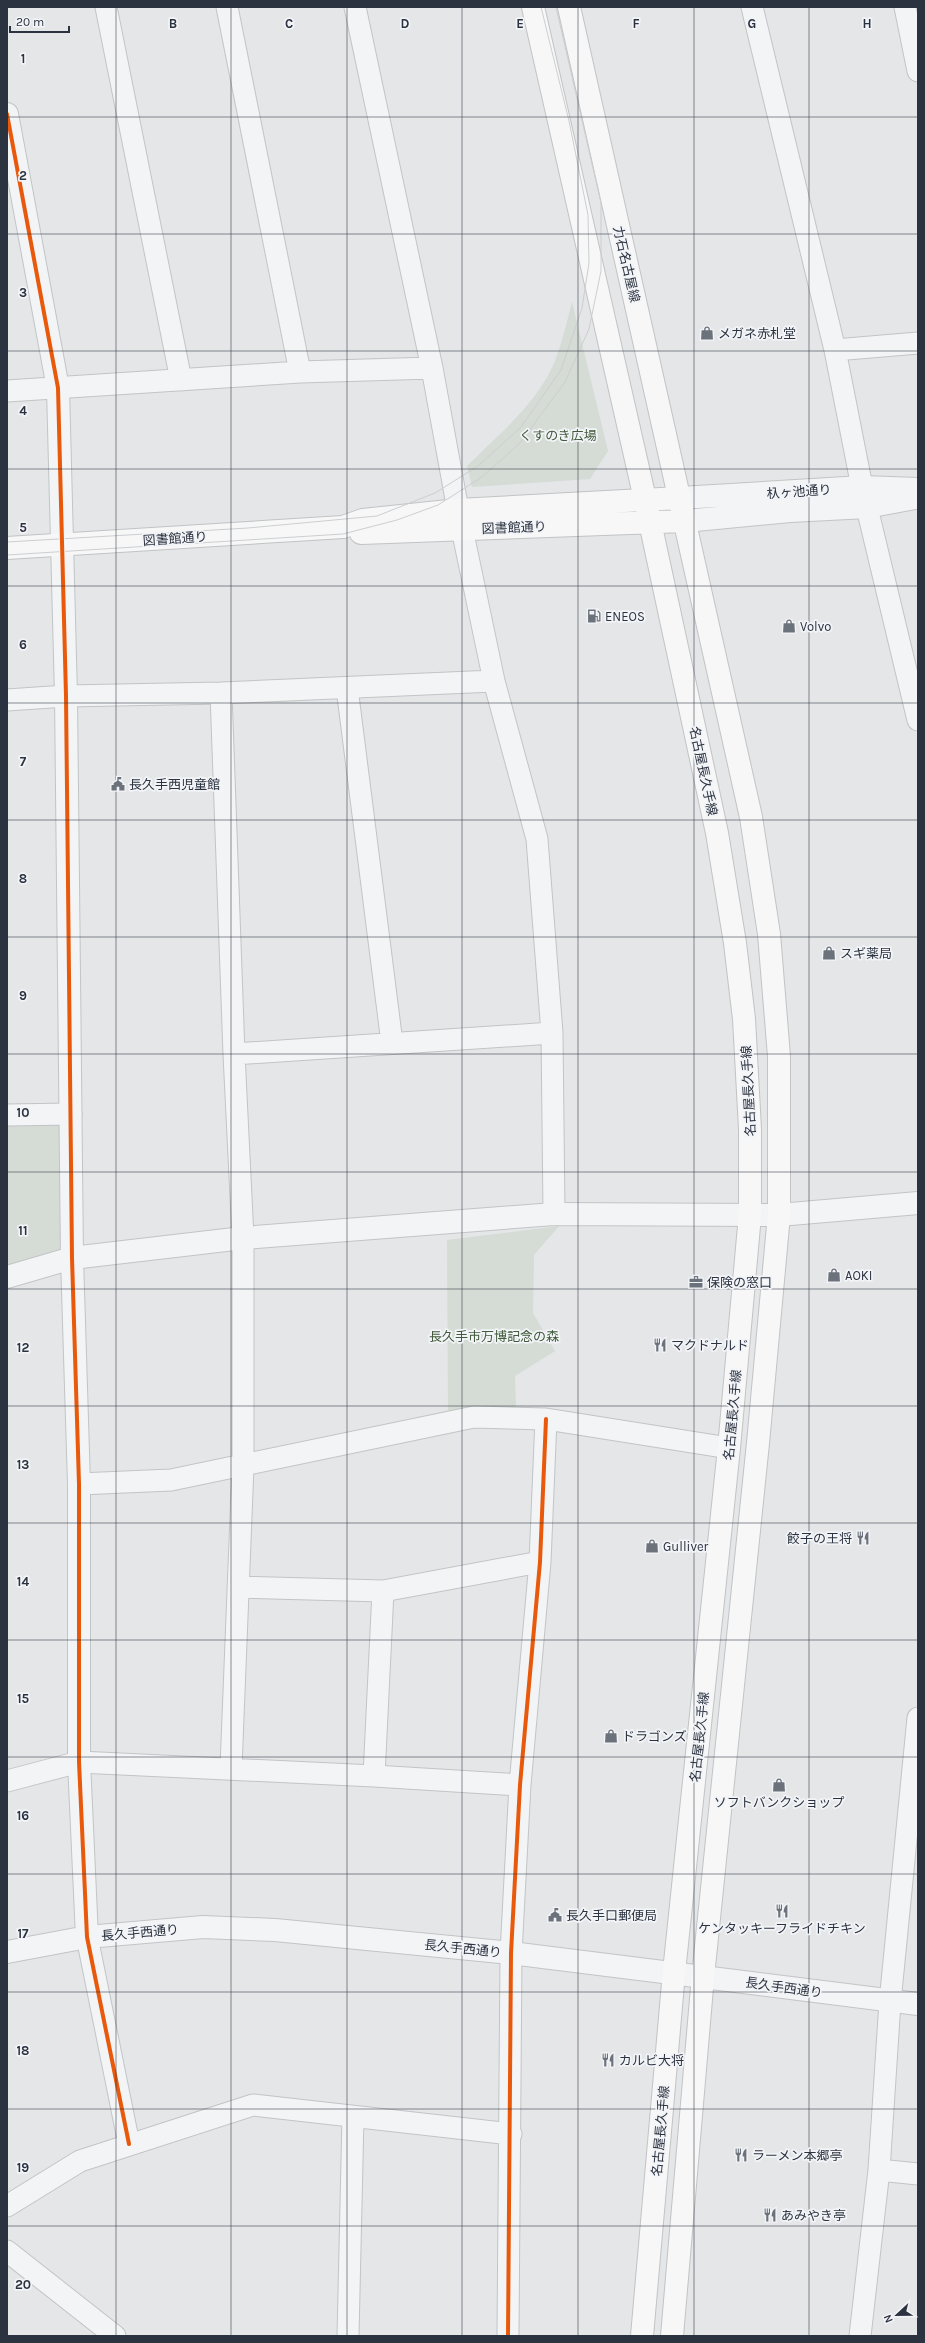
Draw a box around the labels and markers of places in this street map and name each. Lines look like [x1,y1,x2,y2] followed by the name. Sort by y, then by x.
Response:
[699,325,715,341] shop icon: メガネ赤札堂
[718,326,796,341] place label: メガネ赤札堂
[586,608,602,624] fuel station icon: ENEOS
[605,609,645,624] place label: ENEOS
[781,618,797,634] shop icon: Volvo
[800,619,831,634] place label: Volvo
[110,776,126,792] public building icon: 長久手西児童館
[129,777,220,792] place label: 長久手西児童館
[821,945,837,961] shop icon: スギ薬局
[840,946,892,961] place label: スギ薬局
[826,1267,842,1283] shop icon: AOKI
[845,1268,872,1283] place label: AOKI
[688,1274,704,1290] office icon: 保険の窓口
[707,1275,772,1290] place label: 保険の窓口
[652,1337,668,1353] restaurant icon: マクドナルド
[671,1338,749,1353] place label: マクドナルド
[855,1530,871,1546] restaurant icon: 餃子の王将
[787,1531,852,1546] place label: 餃子の王将
[644,1538,660,1554] shop icon: Gulliver
[663,1539,709,1554] place label: Gulliver
[603,1728,619,1744] shop icon: ドラゴンズ
[622,1729,687,1744] place label: ドラゴンズ
[771,1777,787,1793] shop icon: ソフトバンクショップ
[714,1795,844,1810] place label: ソフトバンクショップ
[774,1903,790,1919] restaurant icon: ケンタッキーフライドチキン
[547,1907,563,1923] public building icon: 長久手口郵便局
[566,1908,657,1923] place label: 長久手口郵便局
[698,1921,866,1936] place label: ケンタッキーフライドチキン
[600,2052,616,2068] restaurant icon: カルビ大将
[619,2053,684,2068] place label: カルビ大将
[733,2147,749,2163] restaurant icon: ラーメン本郷亭
[752,2148,842,2163] place label: ラーメン本郷亭
[762,2207,778,2223] restaurant icon: あみやき亭
[781,2208,846,2223] place label: あみやき亭

